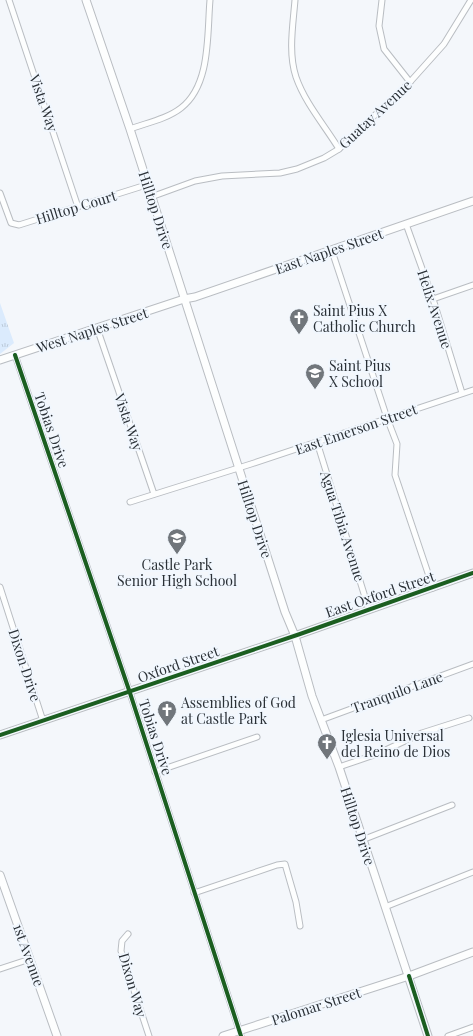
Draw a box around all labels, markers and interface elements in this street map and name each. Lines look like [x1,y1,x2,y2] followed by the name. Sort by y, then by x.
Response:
[25,71,63,134] street label: Vista Way
[335,75,415,153] street label: Guatay Avenue
[134,168,178,252] street label: Hilltop Drive
[33,185,120,228] street label: Hilltop Court
[273,223,386,278] street label: East Naples Street
[413,267,457,351] street label: Helix Avenue
[313,301,416,336] place label: Saint Pius X Catholic Church
[33,303,151,357] street label: West Naples Street
[288,307,310,335] church icon: Saint Pius X Catholic Church
[329,356,391,391] place label: Saint Pius X School
[304,362,326,390] school or university icon: Saint Pius X School
[30,390,74,470] street label: Tobias Drive
[110,390,148,453] street label: Vista Way
[293,399,420,459] street label: East Emerson Street
[316,467,370,584] street label: Agua Tibia Avenue
[233,477,277,561] street label: Hilltop Drive
[166,527,188,555] school or university icon: Castle Park Senior High School
[117,555,237,590] place label: Castle Park Senior High School
[323,566,438,622] street label: East Oxford Street
[4,626,46,704] street label: Dixon Drive
[135,641,222,687] street label: Oxford Street
[349,667,445,717] street label: Tranquilo Lane
[180,693,296,728] place label: Assemblies of God at Castle Park
[135,697,177,777] street label: Tobias Drive
[156,699,178,727] church icon: Assemblies of God at Castle Park
[341,726,450,761] place label: Iglesia Universal del Reino de Dios
[316,732,338,760] church icon: Iglesia Universal del Reino de Dios
[336,784,380,868] street label: Hilltop Drive
[9,921,49,989] street label: 1st Avenue
[115,951,151,1019] street label: Dixon Way
[269,982,364,1029] street label: Palomar Street

